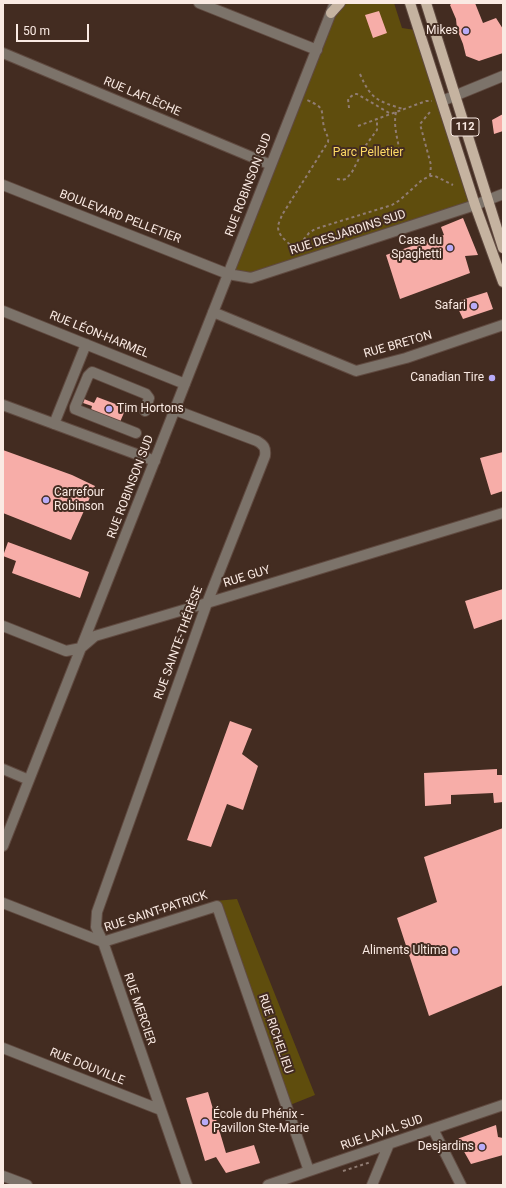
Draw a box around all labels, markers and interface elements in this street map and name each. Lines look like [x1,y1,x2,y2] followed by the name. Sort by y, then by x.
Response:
[18,16,91,42] scale bar
[23,24,50,38] text: 50 m
[426,24,458,38] place label: Mikes
[461,26,471,36] marker: Mikes
[101,74,183,120] street label: RUE LAFLÈCHE
[451,118,479,136] road number: 112
[223,131,275,239] street label: RUE ROBINSON SUD
[333,146,403,160] park label: Parc Pelletier
[57,187,183,247] street label: BOULEVARD PELLETIER
[288,207,408,259] street label: RUE DESJARDINS SUD
[391,234,442,262] place label: Casa du Spaghetti
[445,243,455,253] marker: Casa du Spaghetti
[435,299,466,313] place label: Safari
[469,301,479,311] marker: Safari
[47,308,151,362] street label: RUE LÉON-HARMEL
[362,328,434,362] street label: RUE BRETON
[410,371,484,385] place label: Canadian Tire
[487,373,497,383] marker: Canadian Tire
[117,402,184,416] place label: Tim Hortons
[104,404,114,414] marker: Tim Hortons
[105,433,157,541] street label: RUE ROBINSON SUD
[54,486,104,514] place label: Carrefour Robinson
[41,495,51,505] marker: Carrefour Robinson
[222,563,272,591] street label: RUE GUY
[152,584,206,702] street label: RUE SAINTE-THÉRÈSE
[103,889,209,935] street label: RUE SAINT-PATRICK
[362,944,447,958] place label: Aliments Ultima
[450,946,460,956] marker: Aliments Ultima
[120,971,158,1047] street label: RUE MERCIER
[255,992,295,1076] street label: RUE RICHELIEU
[47,1045,127,1089] street label: RUE DOUVILLE
[213,1108,309,1136] place label: École du Phénix - Pavillon Ste-Marie
[339,1112,425,1154] street label: RUE LAVAL SUD
[200,1117,210,1127] marker: École du Phénix - Pavillon Ste-Marie
[418,1140,474,1154] place label: Desjardins
[477,1142,487,1152] marker: Desjardins

